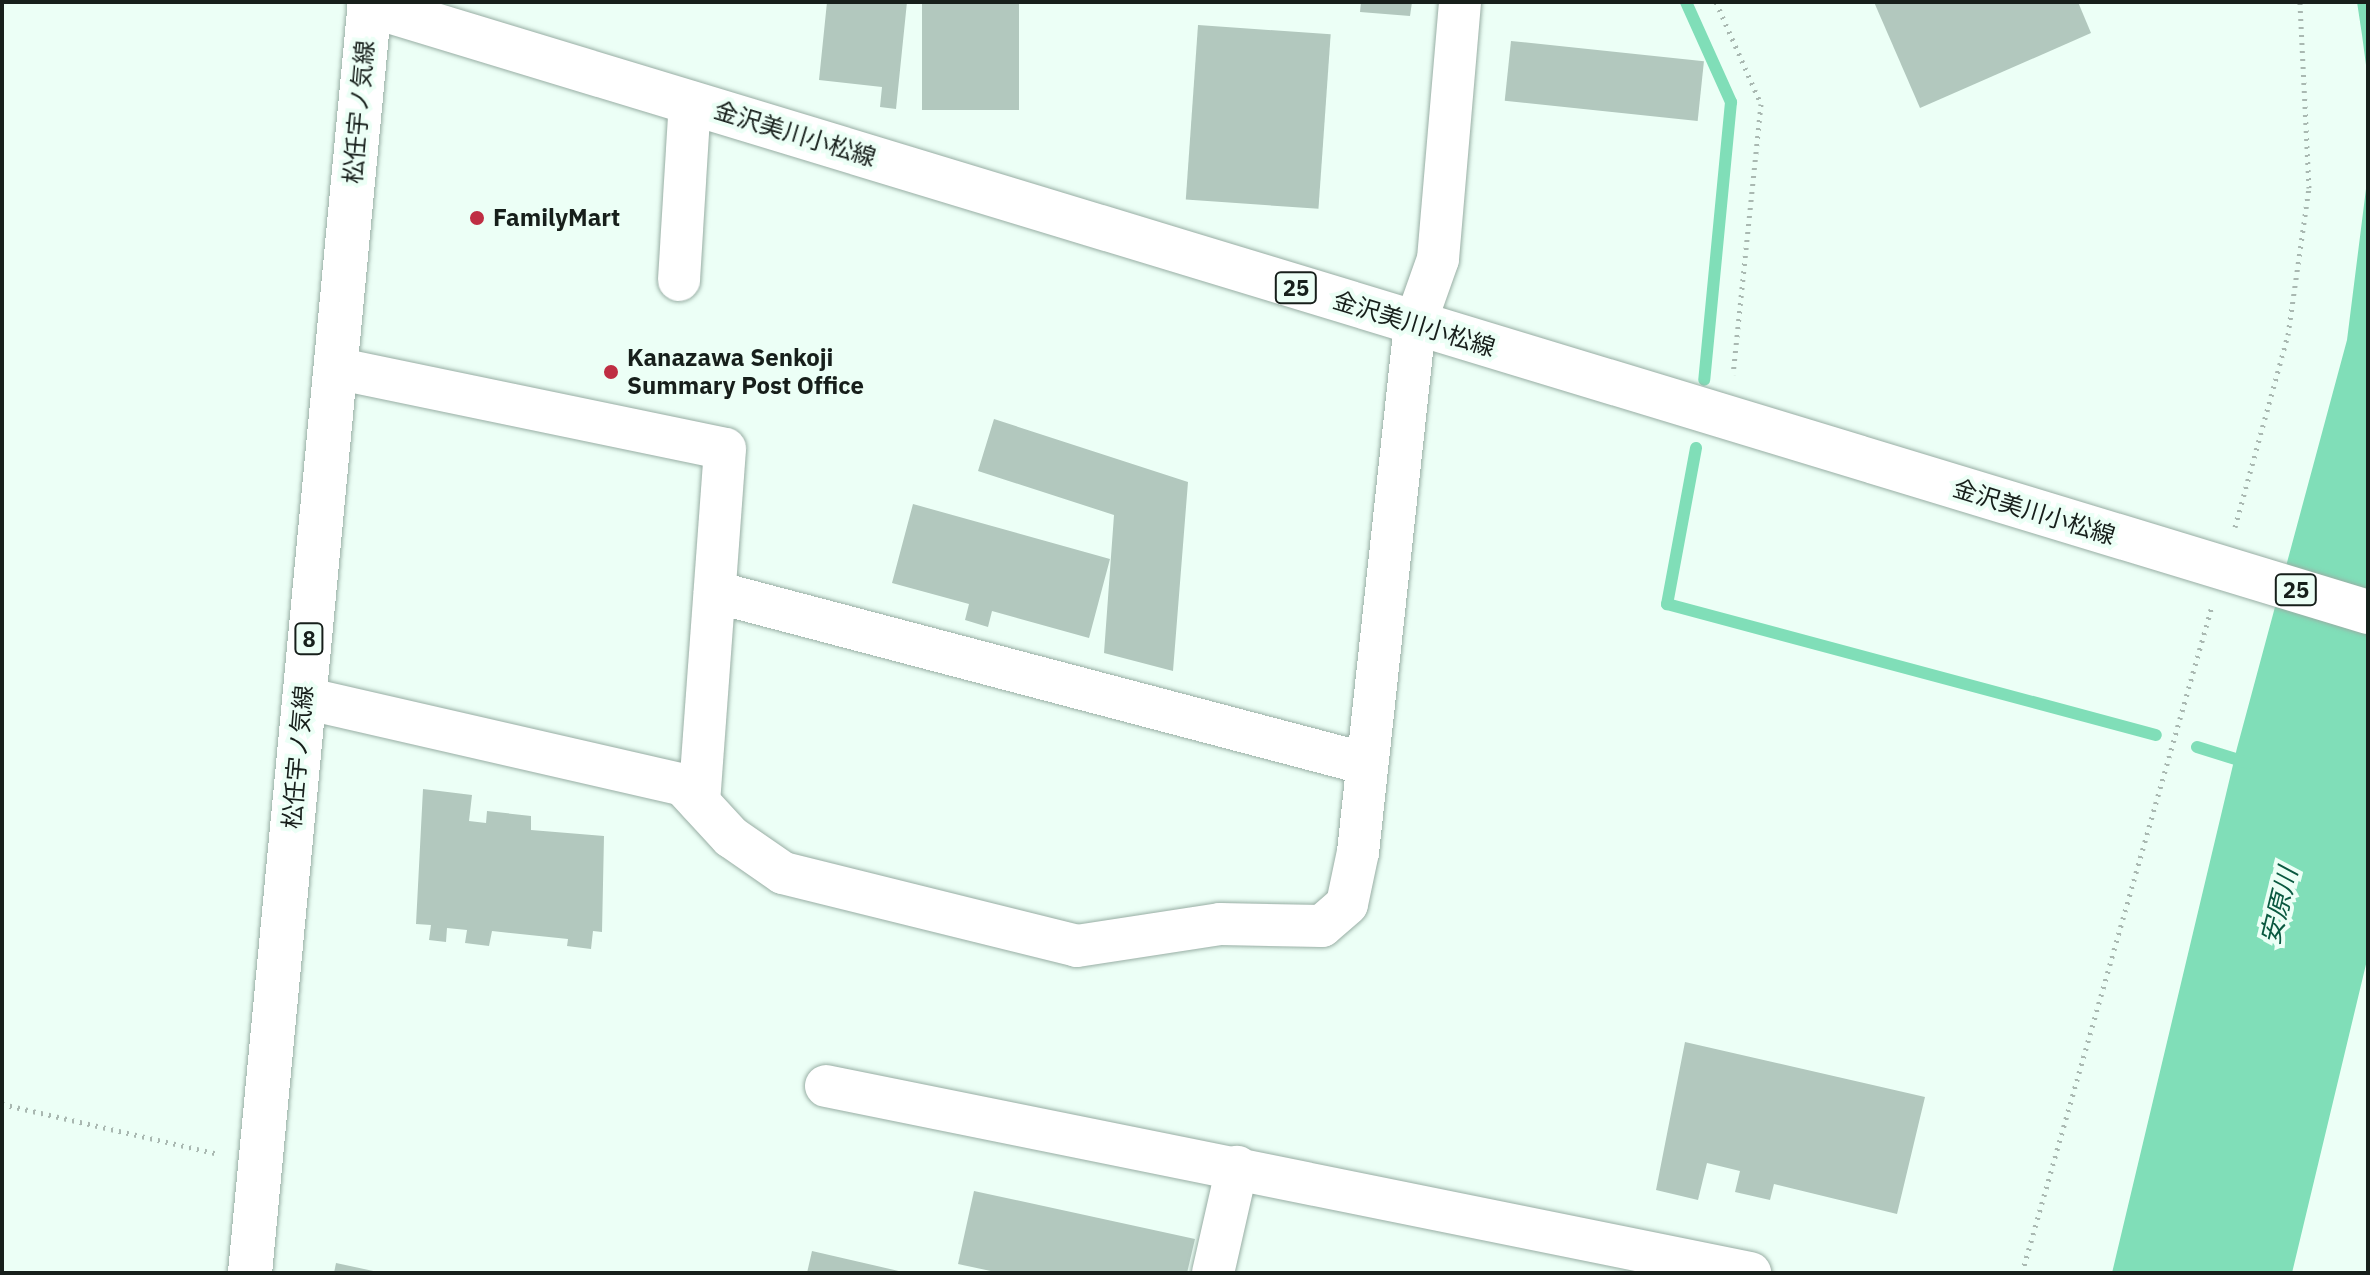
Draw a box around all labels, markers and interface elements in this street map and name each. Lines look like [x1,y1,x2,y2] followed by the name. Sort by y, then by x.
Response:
[338,39,380,185] street label: 松任宇ノ気線
[710,96,880,172] street label: 金沢美川小松線
[493,204,620,232] place label: FamilyMart
[468,209,486,227] marker: FamilyMart
[1274,270,1318,306] road number: 25
[1329,286,1499,362] street label: 金沢美川小松線
[627,344,864,400] place label: Kanazawa Senkoji Summary Post Office
[602,363,620,381] marker: Kanazawa Senkoji Summary Post Office
[1949,474,2119,550] street label: 金沢美川小松線
[2274,572,2318,608] road number: 25
[293,621,325,657] road number: 8
[277,684,319,830] street label: 松任宇ノ気線
[2254,864,2304,948] water label: 安原川

